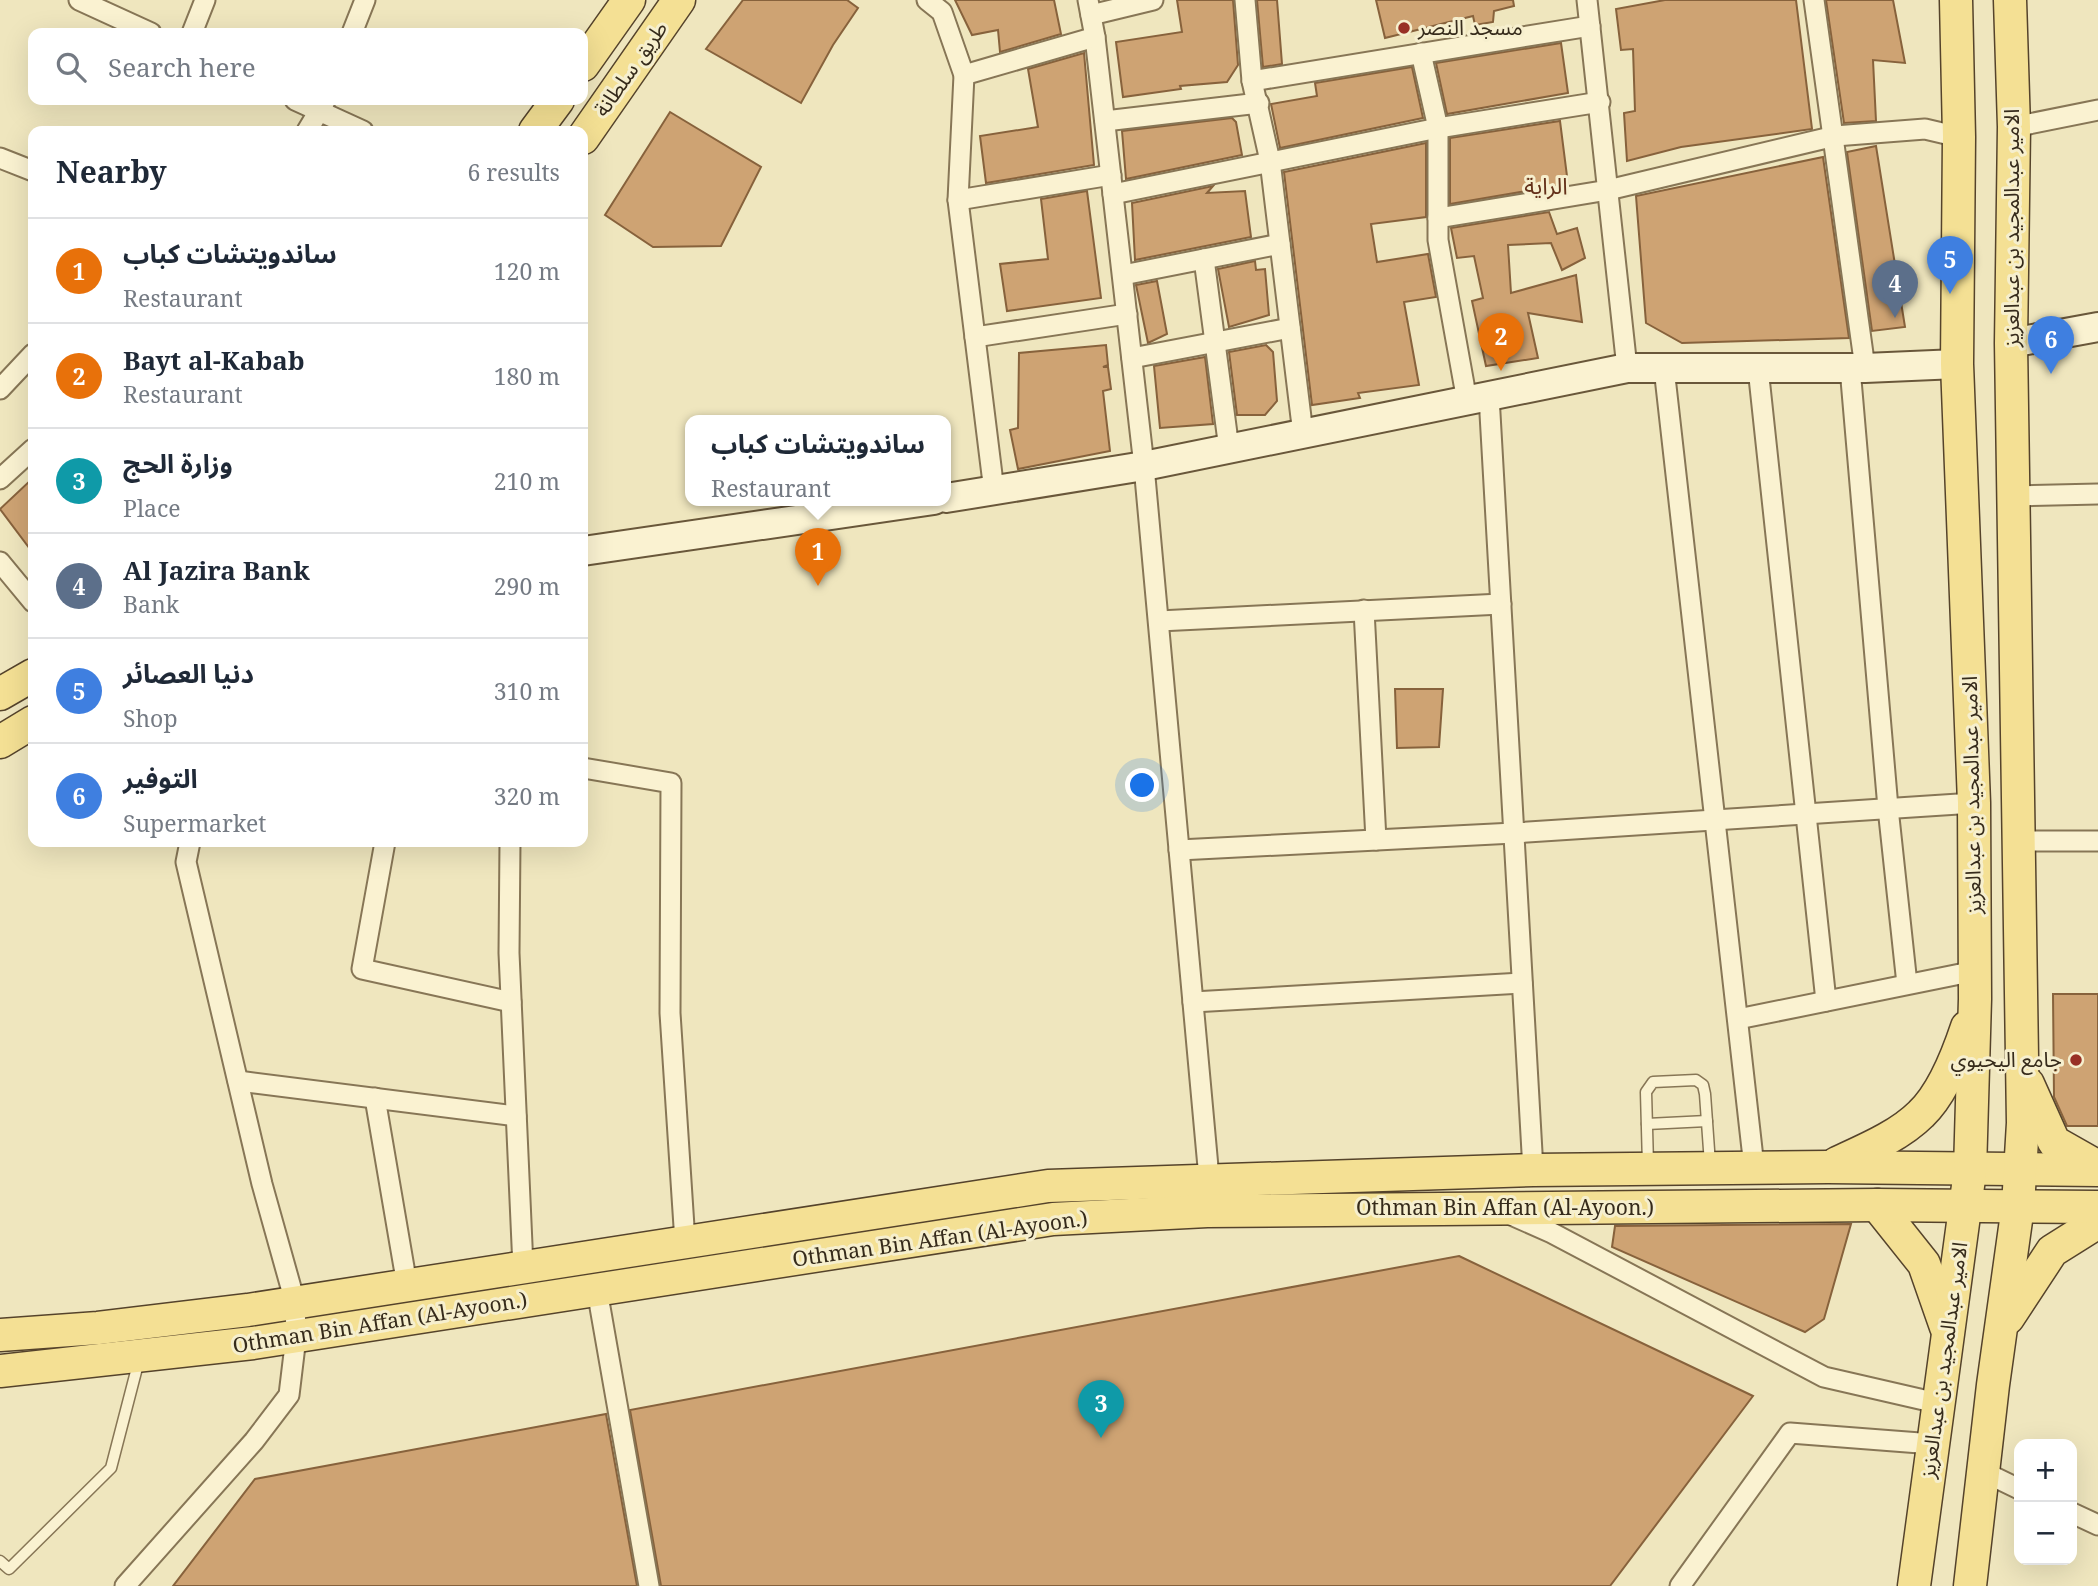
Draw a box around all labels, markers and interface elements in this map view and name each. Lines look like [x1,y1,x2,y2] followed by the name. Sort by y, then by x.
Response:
[1417,13,1523,41] place label: مسجد النصر
[587,15,673,122] street label: طريق سلطانة
[1396,20,1412,36] marker: مسجد النصر
[28,28,588,105] search box
[52,48,90,86] icon: search
[108,49,256,85] text: Search here
[1997,109,2025,348] street label: الامير عبدالمجيد بن عبدالعزيز
[56,151,167,192] text: Nearby
[467,156,560,188] text: 6 results
[1524,169,1568,201] district label: الراية
[123,235,337,271] text: ساندويتشات كباب
[1927,236,1973,294] pin: 5
[73,255,86,287] text: 1
[494,255,560,287] text: 120 m
[1872,260,1918,318] pin: 4
[123,282,243,314] text: Restaurant
[1478,313,1524,371] pin: 2
[2028,316,2074,374] pin: 6
[123,342,305,378] text: Bayt al-Kabab
[73,360,86,392] text: 2
[494,360,560,392] text: 180 m
[123,378,243,410] text: Restaurant
[685,415,951,506] popup
[711,425,925,461] text: ساندويتشات كباب
[123,445,233,481] text: وزارة الحج
[73,465,86,497] text: 3
[494,465,560,497] text: 210 m
[711,472,831,504] text: Restaurant
[123,492,181,524] text: Place
[795,528,841,586] pin: 1
[123,552,310,588] text: Al Jazira Bank
[73,570,86,602] text: 4
[494,570,560,602] text: 290 m
[123,588,179,620] text: Bank
[123,655,254,691] text: دنيا العصائر
[73,675,86,707] text: 5
[494,675,560,707] text: 310 m
[1955,676,1987,915] street label: الامير عبدالمجيد بن عبدالعزيز
[123,702,178,734] text: Shop
[123,760,198,796] text: التوفير
[1125,768,1159,802] your location
[73,780,86,812] text: 6
[494,780,560,812] text: 320 m
[123,807,266,839] text: Supermarket
[1951,1045,2062,1076] place label: جامع اليحيوي
[2068,1052,2084,1068] marker: جامع اليحيوي
[1356,1193,1654,1221] street label: Othman Bin Affan (Al-Ayoon.)
[790,1203,1089,1273] street label: Othman Bin Affan (Al-Ayoon.)
[1912,1240,1973,1481] street label: الامير عبدالمجيد بن عبدالعزيز
[231,1285,529,1359] street label: Othman Bin Affan (Al-Ayoon.)
[1078,1380,1124,1438] pin: 3
[2014,1439,2077,1565] map controls
[2014,1439,2077,1502] button: +
[2014,1502,2077,1565] button: −

